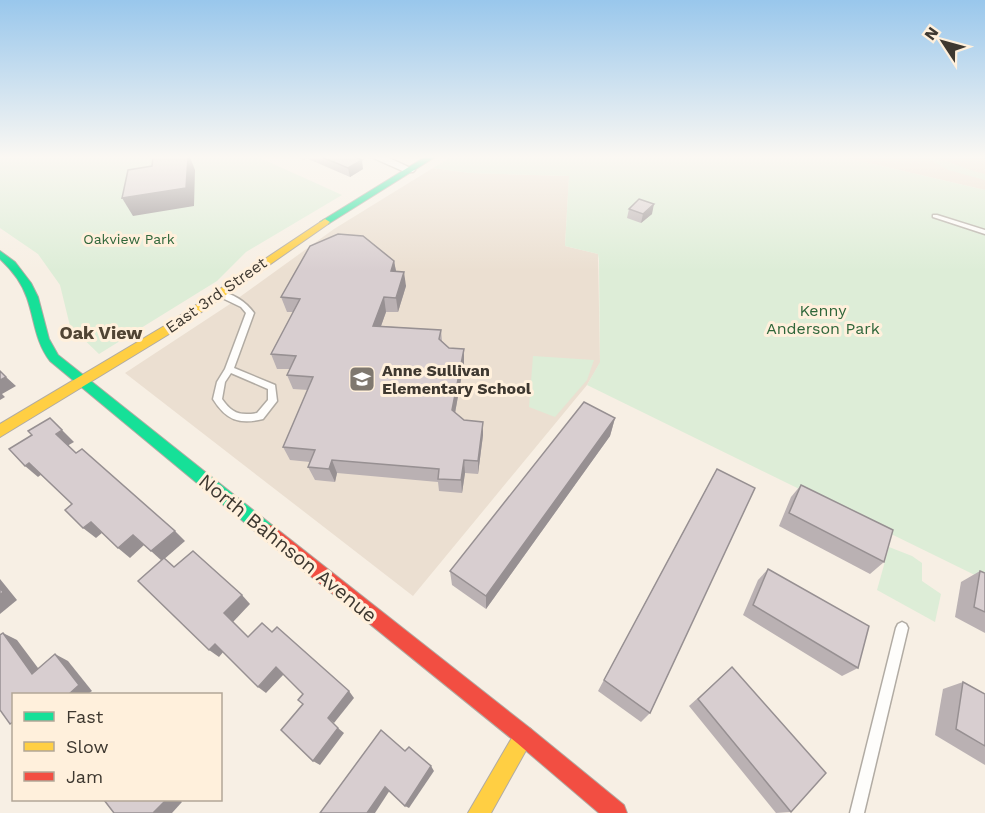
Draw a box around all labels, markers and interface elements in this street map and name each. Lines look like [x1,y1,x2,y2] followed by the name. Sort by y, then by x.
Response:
[913,12,973,72] north arrow
[920,23,942,44] text: N
[83,231,175,247] park label: Oakview Park
[162,253,270,337] street label: East 3rd Street
[766,301,880,338] park label: Kenny Anderson Park
[59,322,143,343] district label: Oak View
[382,361,532,398] place label: Anne Sullivan Elementary School
[347,364,377,394] school or university icon: Anne Sullivan Elementary School
[194,469,382,627] street label: North Bahnson Avenue
[12,693,222,801] legend
[66,706,104,727] text: Fast
[66,736,109,757] text: Slow
[66,766,103,787] text: Jam

